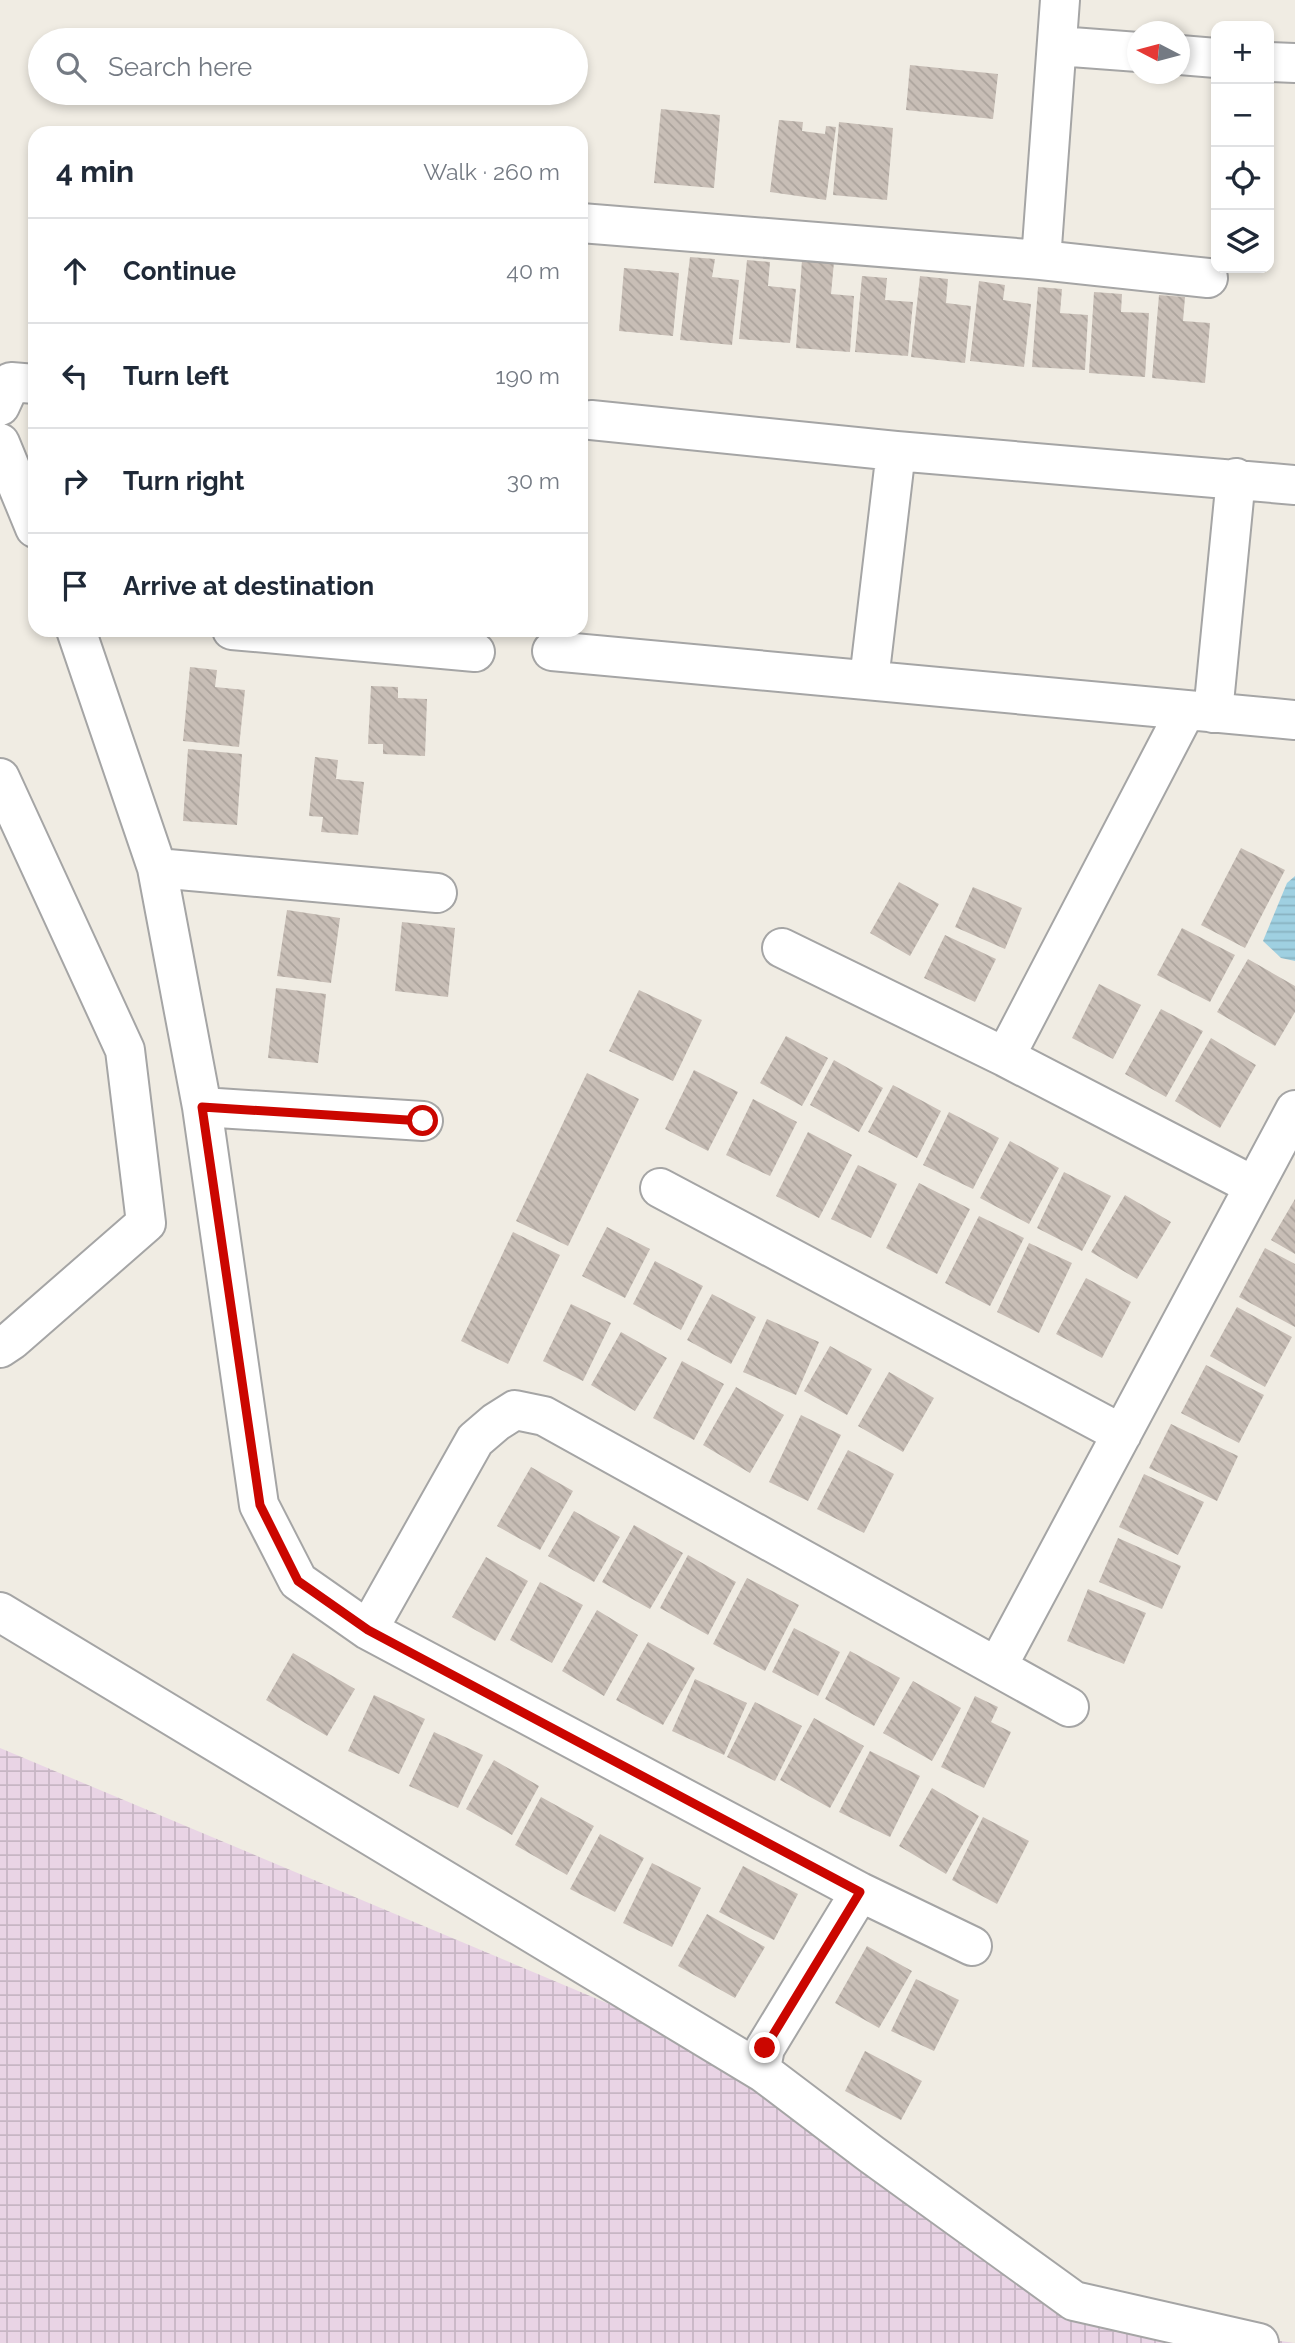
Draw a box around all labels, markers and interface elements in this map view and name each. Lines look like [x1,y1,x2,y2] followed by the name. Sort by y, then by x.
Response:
[1127,21,1190,84] north arrow
[1211,21,1274,273] map controls
[1211,21,1274,84] button: +
[28,28,588,105] search box
[52,48,90,86] icon: search
[108,52,252,82] text: Search here
[1211,84,1274,147] button: −
[1211,147,1274,210] button: locate
[56,154,134,189] text: 4 min
[423,158,560,185] text: Walk · 260 m
[1211,210,1274,273] button: layers
[56,252,94,290] icon: ahead
[123,256,236,286] text: Continue
[506,257,560,284] text: 40 m
[56,357,94,395] icon: left
[123,361,229,391] text: Turn left
[496,362,560,389] text: 190 m
[56,462,94,500] icon: right
[123,466,244,496] text: Turn right
[507,467,560,494] text: 30 m
[56,567,94,605] icon: arrive
[123,571,374,601] text: Arrive at destination
[407,1105,438,1136] route start
[749,2032,780,2063] route end

